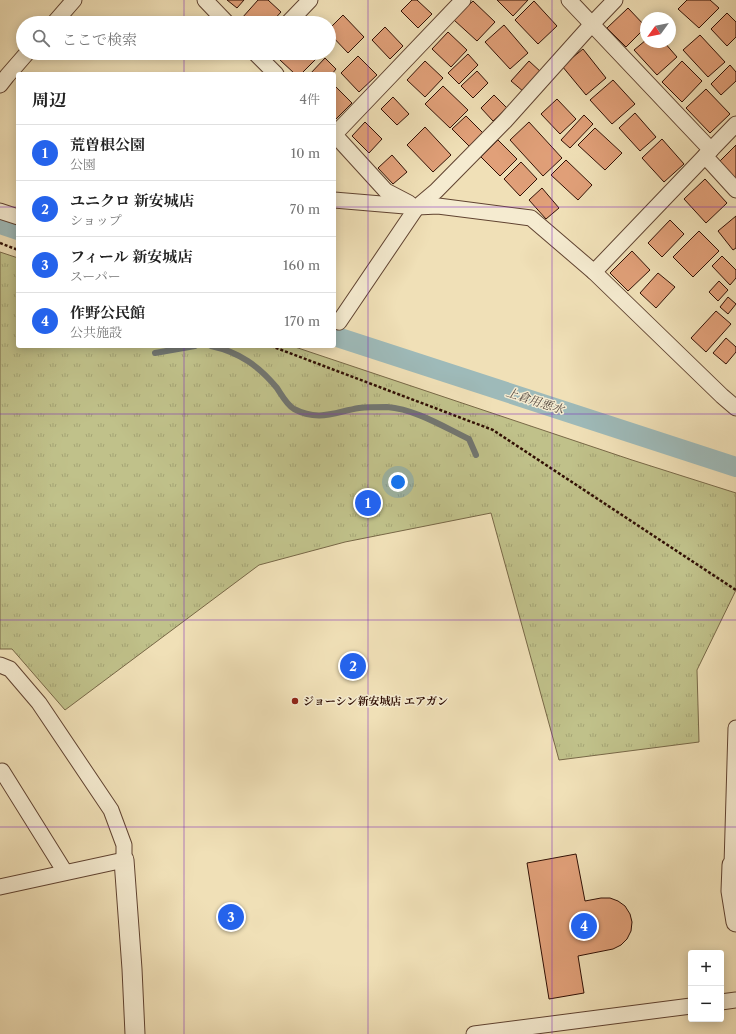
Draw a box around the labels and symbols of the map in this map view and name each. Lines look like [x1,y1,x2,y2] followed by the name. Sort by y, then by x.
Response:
[640,12,676,48] north arrow
[504,384,567,417] water label: 上倉用悪水
[388,472,408,492] your location
[355,488,381,518] pin: 1
[340,651,366,681] pin: 2
[303,694,448,708] place label: ジョーシン新安城店 エアガン
[290,696,300,706] marker: ジョーシン新安城店 エアガン
[218,902,244,932] pin: 3
[571,911,597,941] pin: 4

